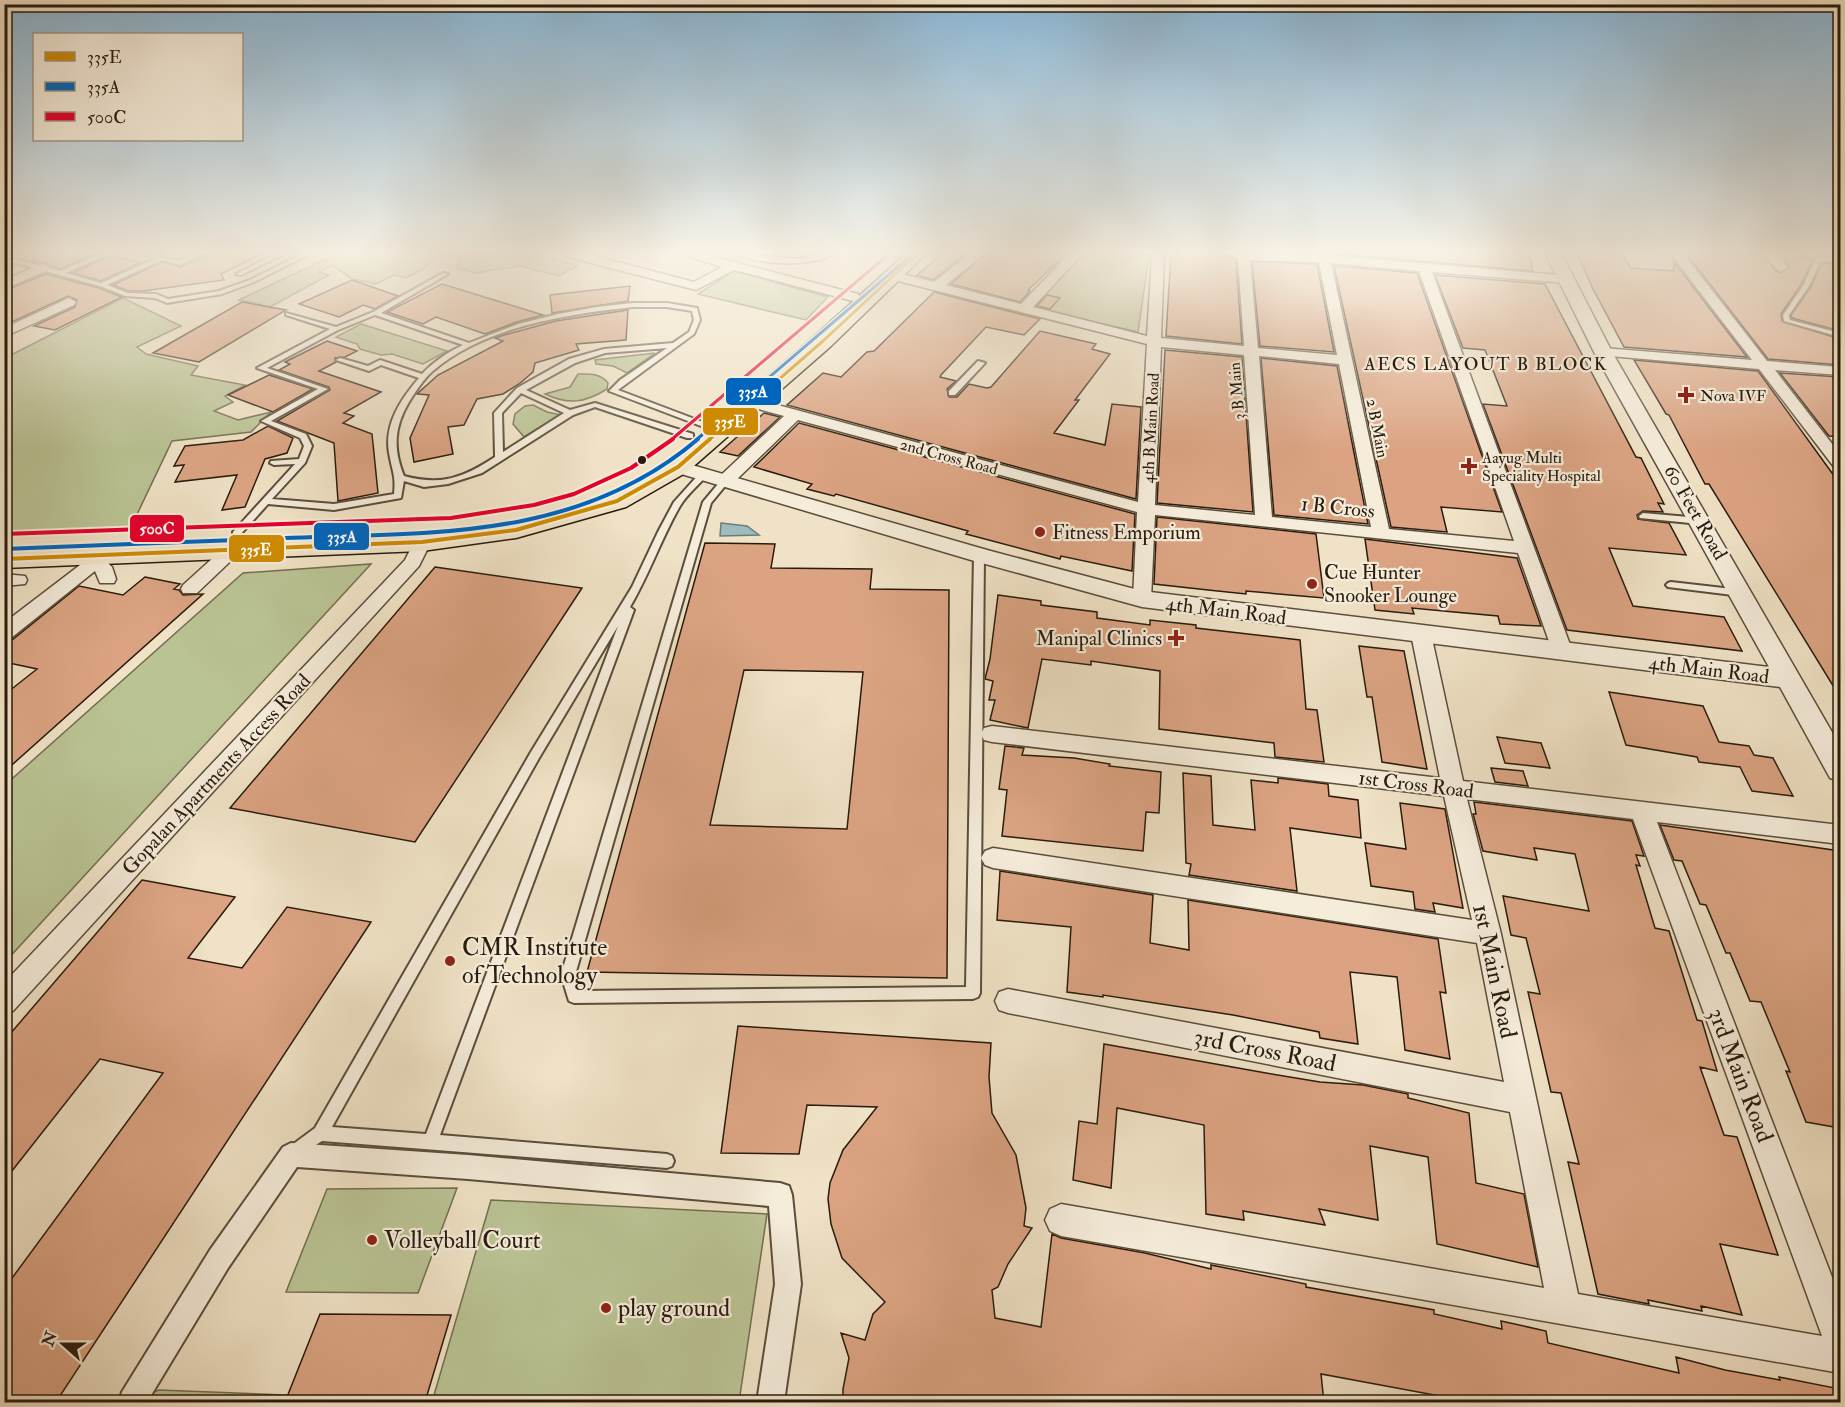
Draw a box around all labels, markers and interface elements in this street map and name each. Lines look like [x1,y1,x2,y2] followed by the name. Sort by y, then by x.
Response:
[33,33,243,141] legend
[87,46,122,69] text: 335E
[87,76,121,99] text: 335A
[87,106,126,129] text: 500C
[1363,353,1608,376] district label: AECS LAYOUT B BLOCK
[1225,361,1249,421] street label: 3 B Main
[1138,372,1164,484] street label: 4th B Main Road
[725,377,782,406] line badge: 335A
[738,382,769,402] text: 335A
[1677,386,1695,404] marker: Nova IVF
[1700,386,1766,406] place label: Nova IVF
[1361,397,1393,459] street label: 2 B Main
[702,407,759,436] line badge: 335E
[715,412,746,432] text: 335E
[898,434,1000,480] street label: 2nd Cross Road
[1481,448,1601,487] place label: Aayug Multi Speciality Hospital
[636,454,648,466] unlabelled marker
[1460,457,1478,475] marker: Aayug Multi Speciality Hospital
[1658,460,1733,564] street label: 60 Feet Road
[1300,491,1376,524] street label: 1 B Cross
[129,514,185,543] line badge: 500C
[139,519,175,539] text: 500C
[1052,520,1201,546] place label: Fitness Emporium
[313,522,370,551] line badge: 335A
[1033,525,1047,539] marker: Fitness Emporium
[327,527,358,547] text: 335A
[228,534,285,563] line badge: 335E
[241,540,272,560] text: 335E
[1324,560,1457,608] place label: Cue Hunter Snooker Lounge
[1305,577,1319,591] marker: Cue Hunter Snooker Lounge
[1164,591,1288,630] street label: 4th Main Road
[1036,626,1162,652] place label: Manipal Clinics
[1167,629,1185,647] marker: Manipal Clinics
[1647,650,1771,689] street label: 4th Main Road
[117,668,317,881] street label: Gopalan Apartments Access Road
[1357,765,1475,804] street label: 1st Cross Road
[1465,901,1524,1041] street label: 1st Main Road
[462,932,607,991] place label: CMR Institute of Technology
[443,954,457,968] marker: CMR Institute of Technology
[1701,1003,1780,1147] street label: 3rd Main Road
[1191,1022,1339,1080] street label: 3rd Cross Road
[384,1225,541,1256] place label: Volleyball Court
[365,1233,379,1247] marker: Volleyball Court
[617,1293,730,1324] place label: play ground
[599,1301,613,1315] marker: play ground
[33,1314,93,1374] north arrow
[38,1328,62,1350] text: N

